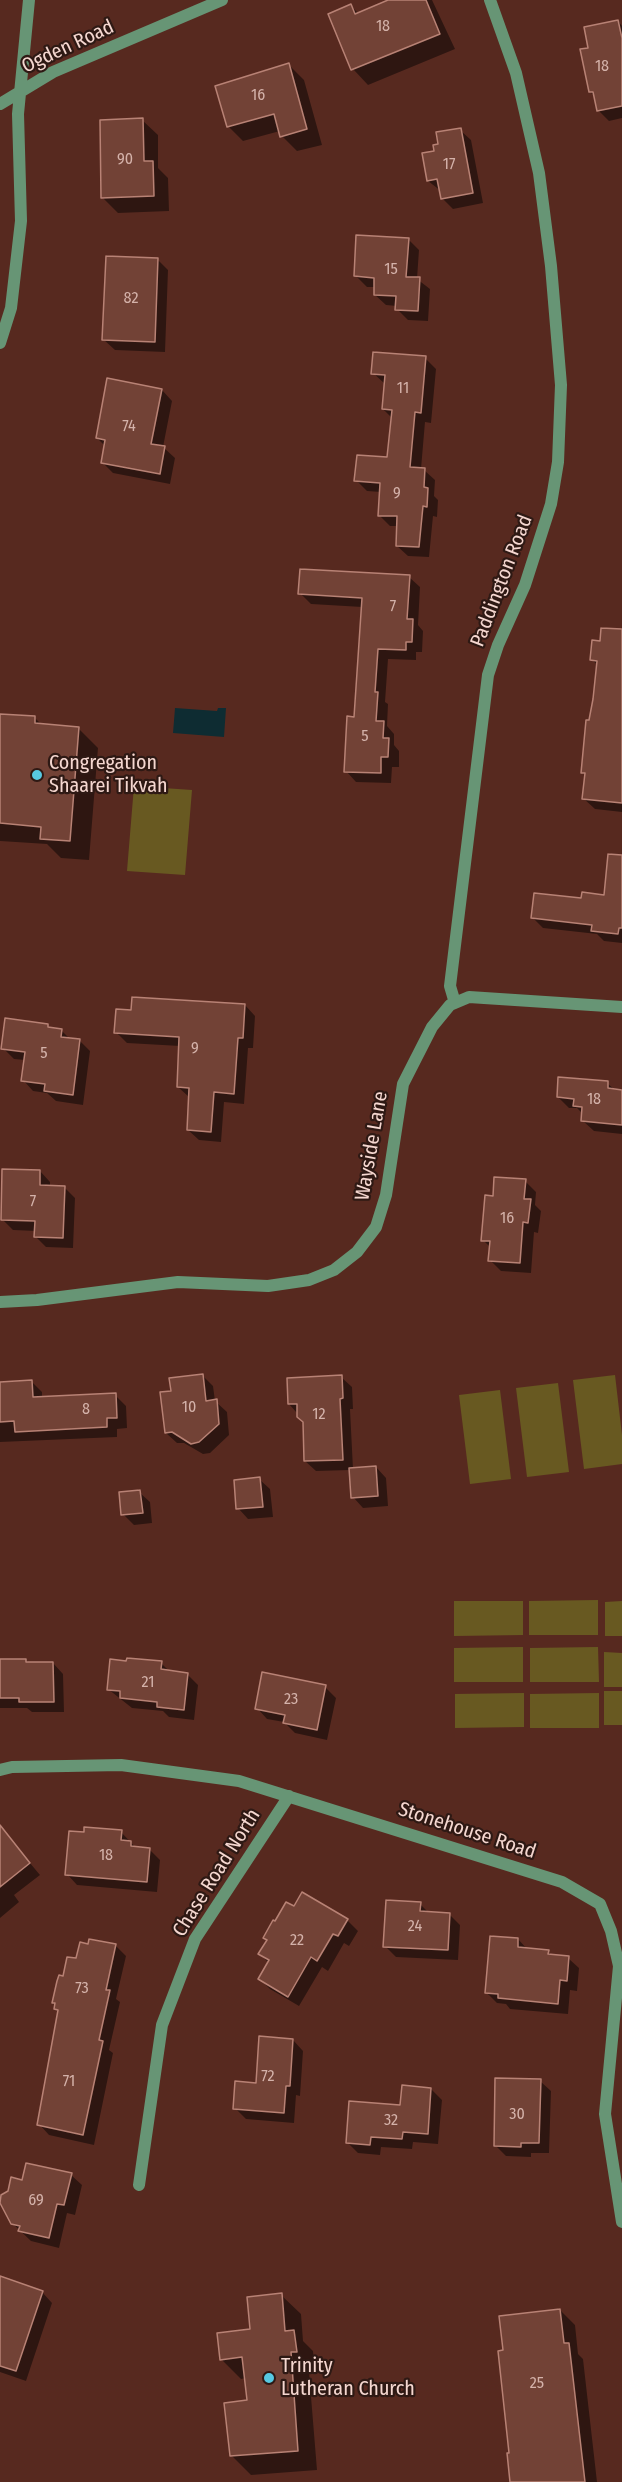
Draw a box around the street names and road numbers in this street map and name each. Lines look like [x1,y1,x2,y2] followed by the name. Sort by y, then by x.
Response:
[18,15,118,79] street label: Ogden Road
[466,512,538,650] street label: Paddington Road
[351,1090,393,1202] street label: Wayside Lane
[395,1797,539,1865] street label: Stonehouse Road
[168,1805,266,1941] street label: Chase Road North

